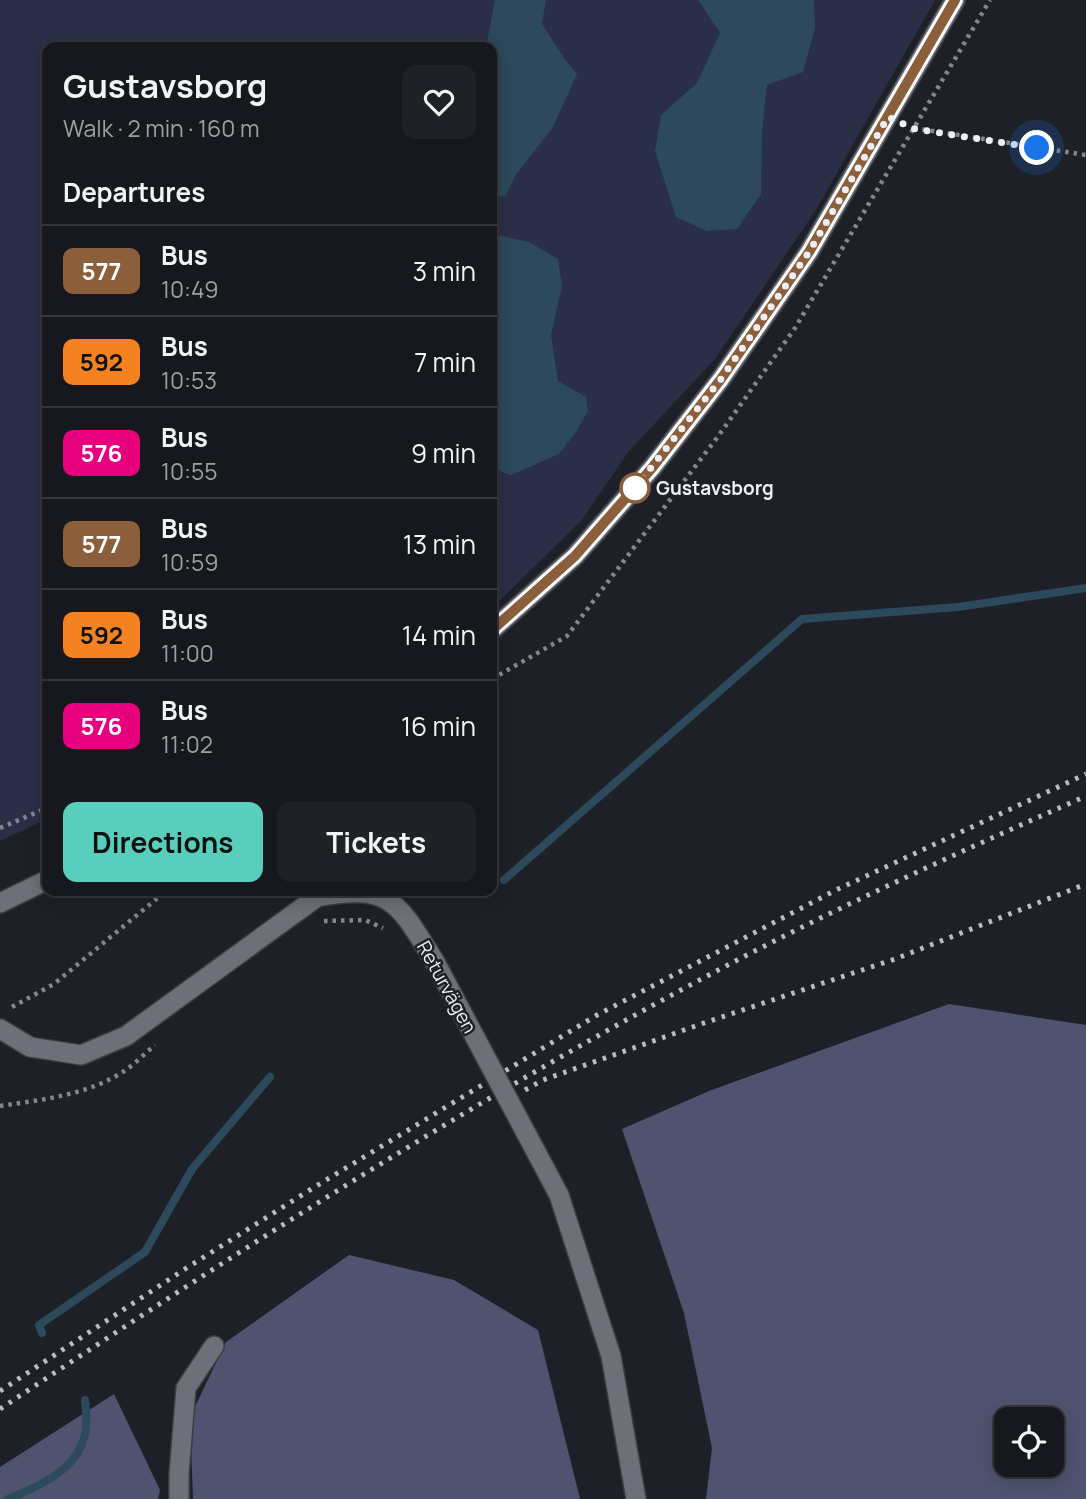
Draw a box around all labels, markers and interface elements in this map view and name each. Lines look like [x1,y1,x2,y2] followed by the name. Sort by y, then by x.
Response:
[63,63,267,108] text: Gustavsborg
[402,65,476,139] button: heart
[63,112,259,144] text: Walk · 2 min · 160 m
[1019,130,1054,165] your location
[63,174,205,210] text: Departures
[161,237,208,273] text: Bus
[413,253,476,289] text: 3 min
[82,254,121,287] text: 577
[161,273,218,305] text: 10:49
[161,328,208,364] text: Bus
[414,344,476,380] text: 7 min
[80,345,123,378] text: 592
[161,364,217,396] text: 10:53
[161,419,208,455] text: Bus
[411,435,476,471] text: 9 min
[81,436,122,469] text: 576
[161,455,217,487] text: 10:55
[620,473,650,503] marker: Gustavsborg
[656,475,774,501] place label: Gustavsborg
[161,510,208,546] text: Bus
[403,526,476,562] text: 13 min
[82,527,121,560] text: 577
[161,546,218,578] text: 10:59
[161,601,208,637] text: Bus
[402,617,476,653] text: 14 min
[80,618,123,651] text: 592
[161,637,214,669] text: 11:00
[161,692,208,728] text: Bus
[401,708,476,744] text: 16 min
[81,709,122,742] text: 576
[161,728,213,760] text: 11:02
[63,802,263,882] button: Directions
[277,802,476,882] button: Tickets
[411,936,483,1038] street label: Returvägen
[994,1407,1064,1477] map controls
[994,1407,1064,1477] button: locate

